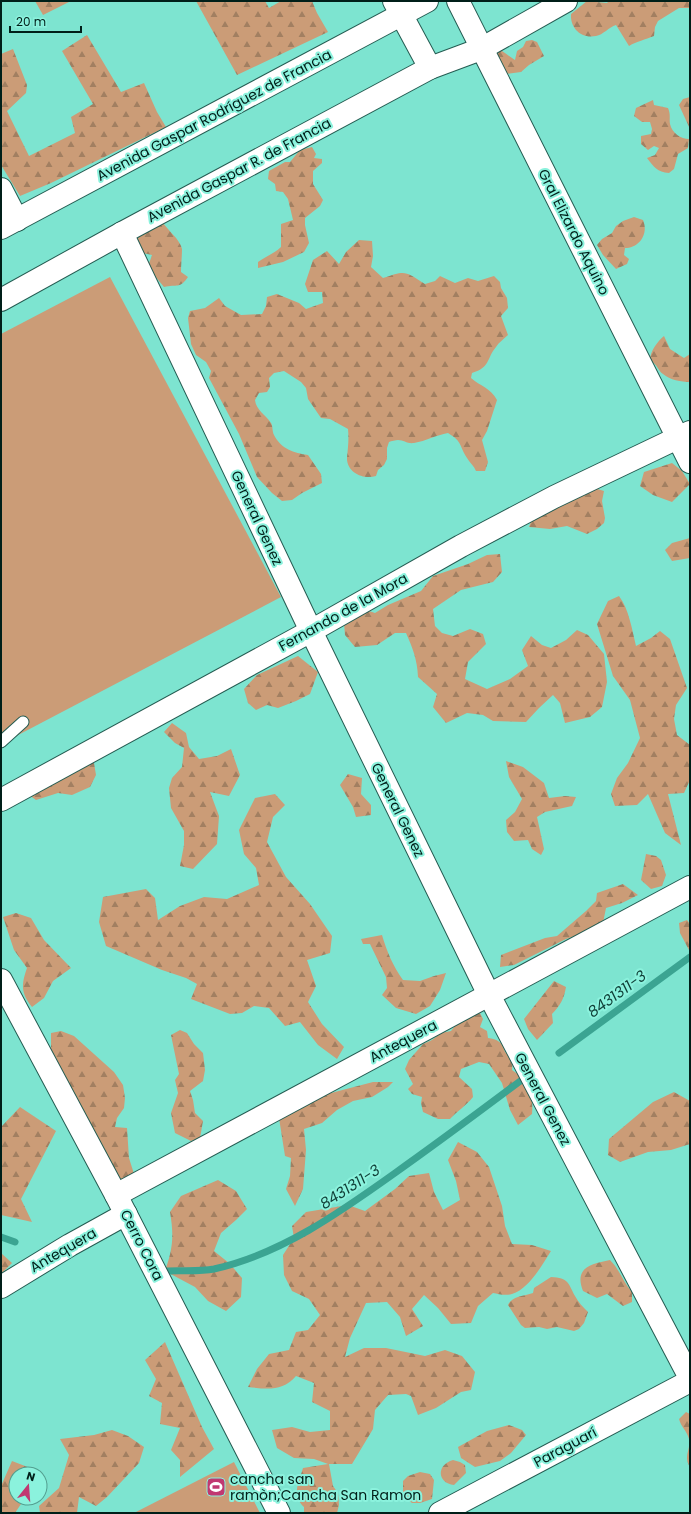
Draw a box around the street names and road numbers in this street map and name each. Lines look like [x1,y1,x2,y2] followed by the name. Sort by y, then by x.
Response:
[93,44,335,186] street label: Avenida Gaspar Rodríguez de Francia
[143,113,335,227] street label: Avenida Gaspar R. de Francia
[533,165,615,299] street label: Gral Elizardo Aquino
[226,467,288,569] street label: General Genez
[275,568,411,656] street label: Fernando de la Mora
[367,759,429,861] street label: General Genez
[366,1015,440,1067] street label: Antequera
[510,1049,576,1149] street label: General Genez
[116,1206,168,1284] street label: Cerro Cora
[26,1223,100,1277] street label: Antequera
[530,1422,601,1472] street label: Paraguarí

